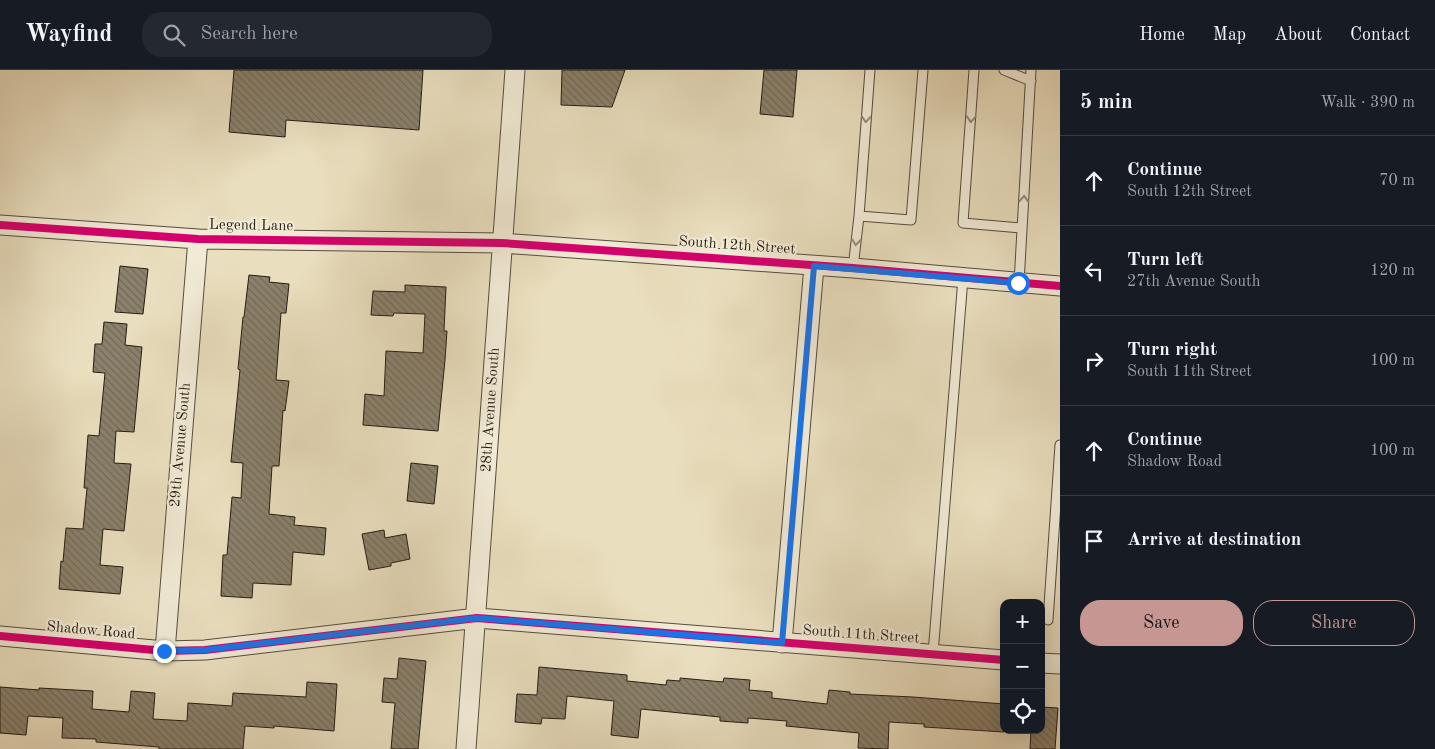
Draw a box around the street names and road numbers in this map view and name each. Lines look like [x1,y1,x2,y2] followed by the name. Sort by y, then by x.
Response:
[209,218,293,234] street label: Legend Lane
[678,234,796,258] street label: South 12th Street
[479,347,503,473] street label: 28th Avenue South
[168,382,194,508] street label: 29th Avenue South
[46,620,136,642] street label: Shadow Road
[802,623,920,647] street label: South 11th Street

